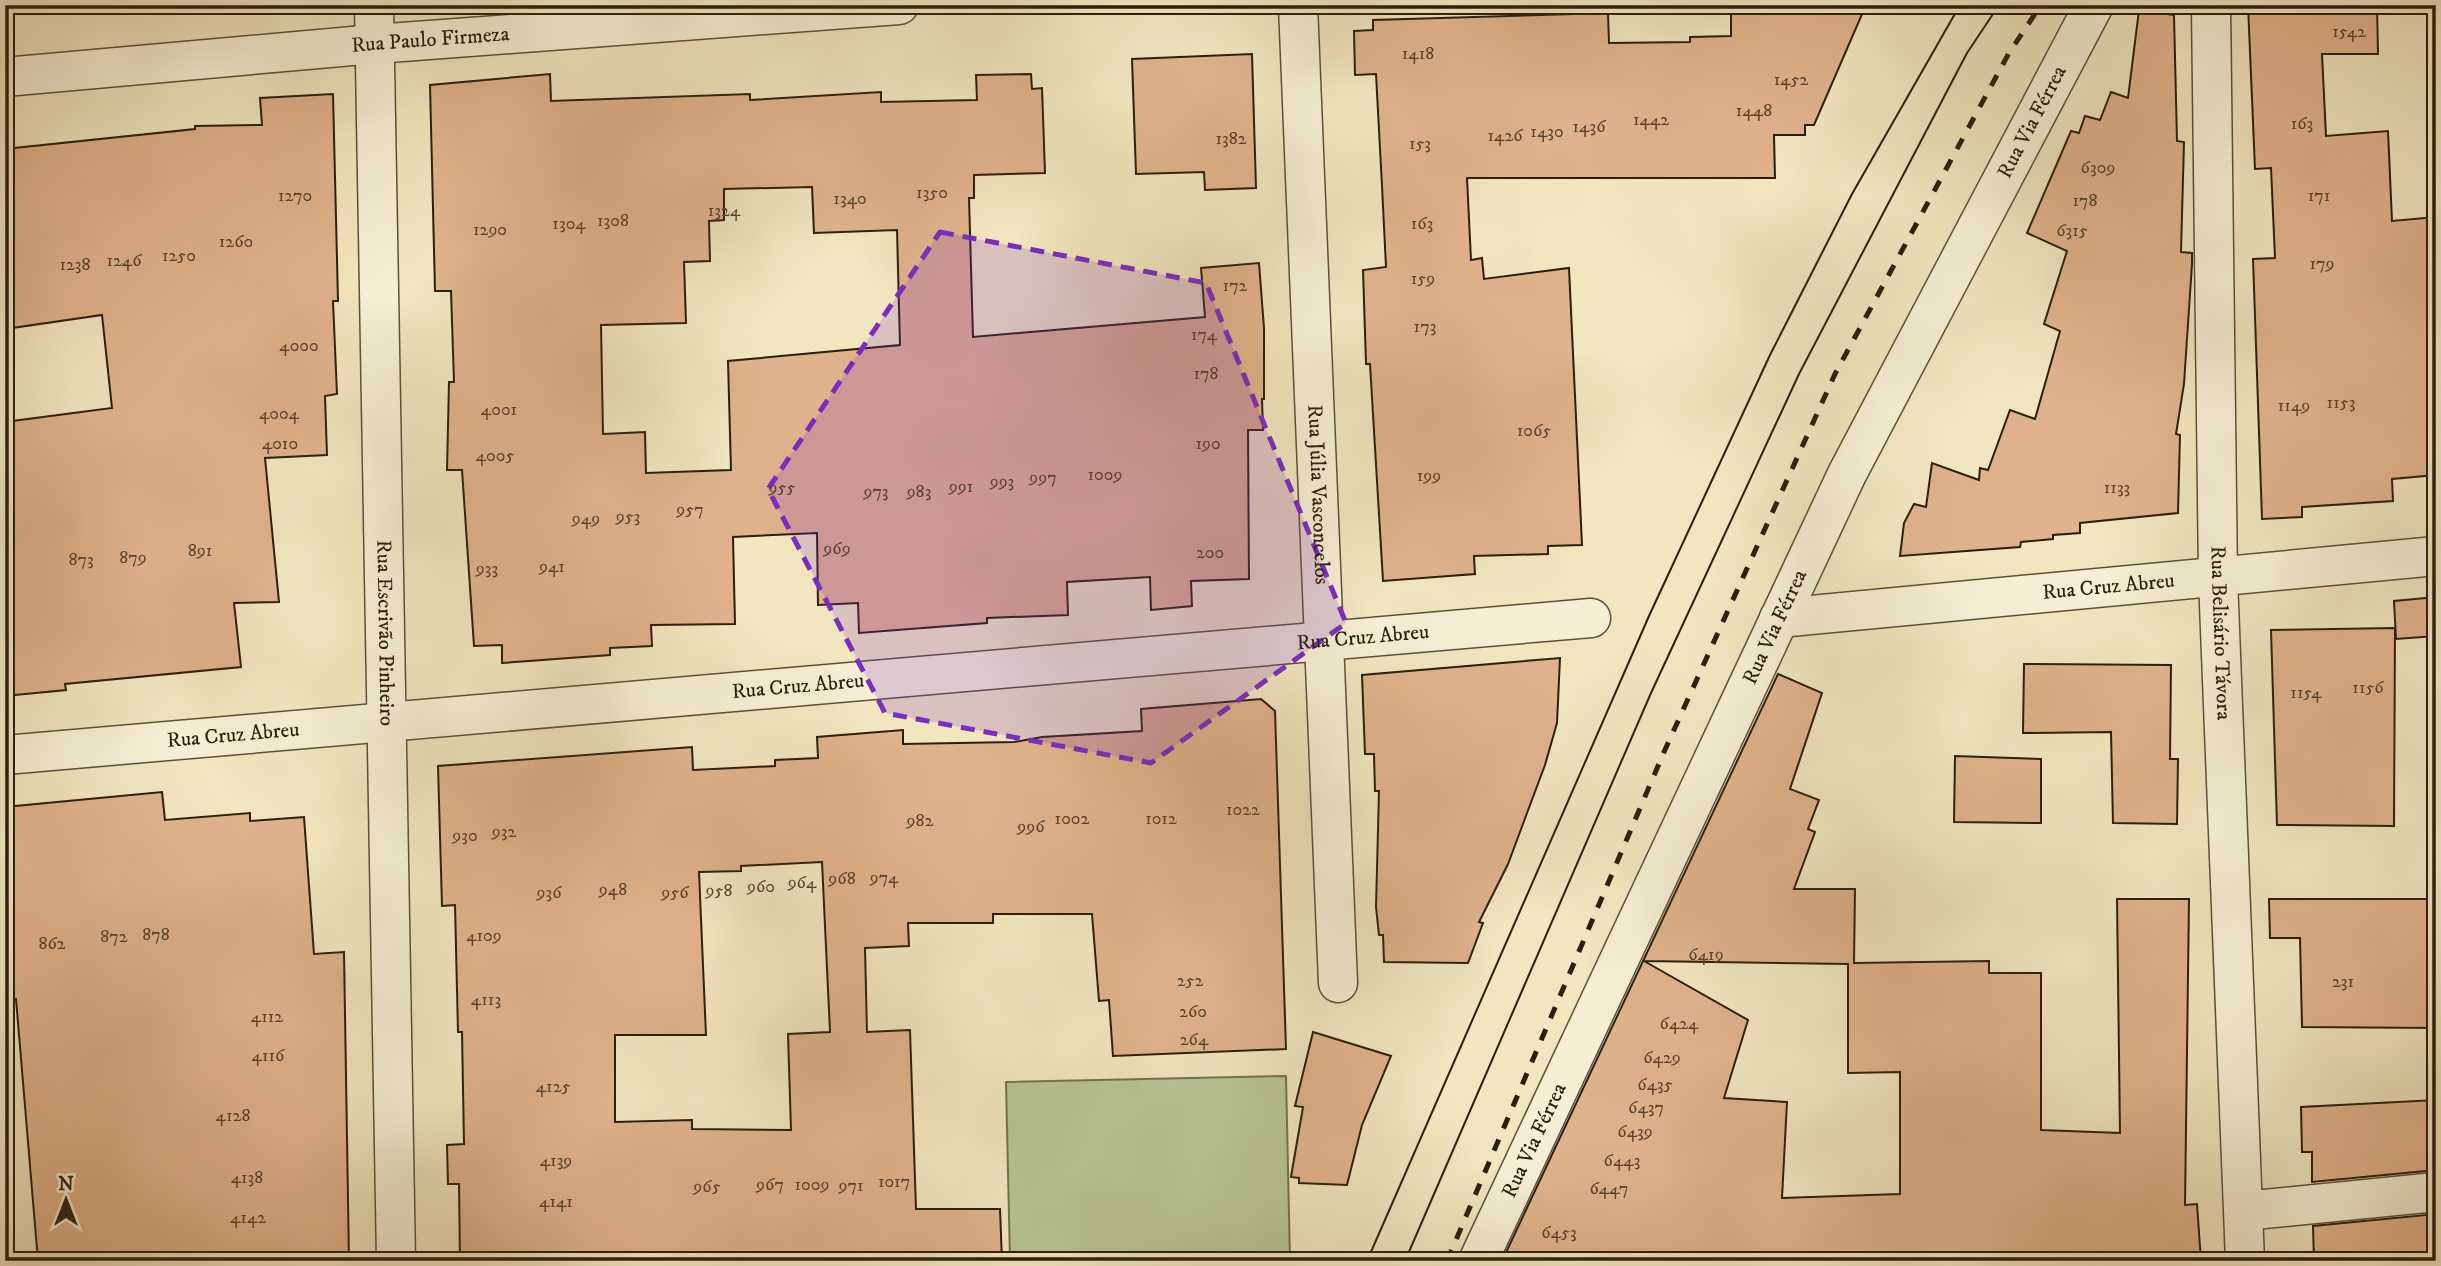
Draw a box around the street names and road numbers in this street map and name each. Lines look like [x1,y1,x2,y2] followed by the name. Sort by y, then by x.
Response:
[350,21,510,59] street label: Rua Paulo Firmeza
[1992,61,2073,183] street label: Rua Via Férrea
[1301,404,1335,585] street label: Rua Júlia Vasconcelos
[370,539,400,726] street label: Rua Escrivão Pinheiro
[2205,546,2237,721] street label: Rua Belisário Távora
[1737,566,1813,689] street label: Rua Via Férrea
[2041,568,2176,606] street label: Rua Cruz Abreu
[1296,619,1430,656] street label: Rua Cruz Abreu
[731,668,865,705] street label: Rua Cruz Abreu
[166,717,300,754] street label: Rua Cruz Abreu
[1496,1079,1573,1202] street label: Rua Via Férrea

